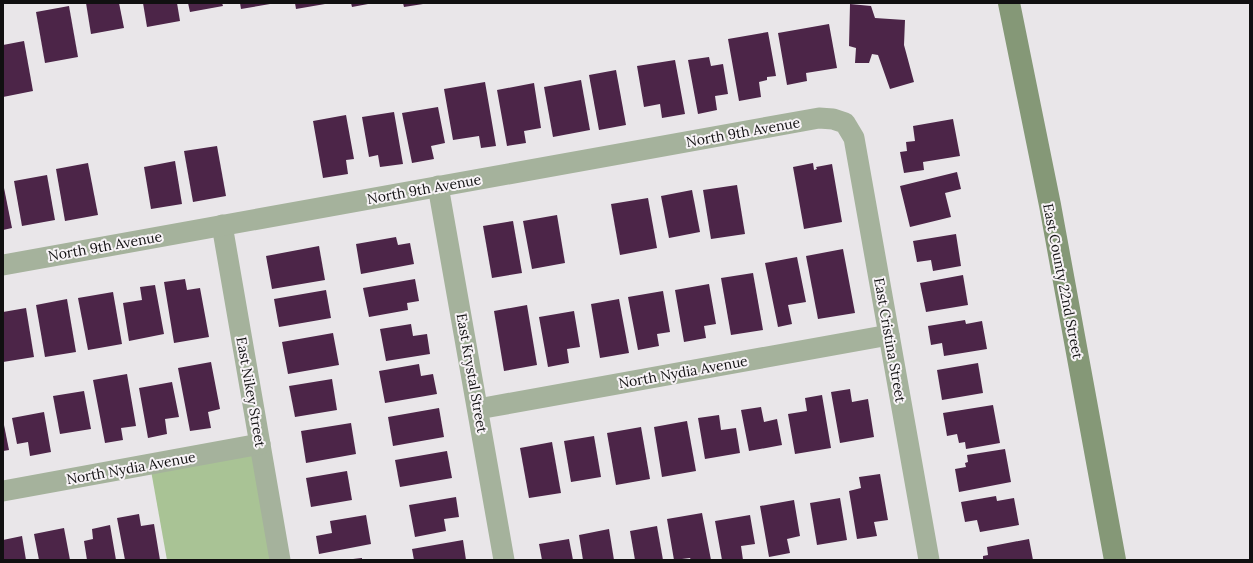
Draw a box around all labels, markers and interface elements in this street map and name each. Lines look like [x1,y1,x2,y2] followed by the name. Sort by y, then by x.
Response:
[685,113,802,151] street label: North 9th Avenue
[366,170,483,208] street label: North 9th Avenue
[1039,202,1087,361] street label: East County 22nd Street
[47,227,164,265] street label: North 9th Avenue
[870,276,910,404] street label: East Cristina Street
[453,312,491,435] street label: East Krystal Street
[232,335,270,449] street label: East Nikey Street
[617,352,749,392] street label: North Nydia Avenue
[65,448,197,488] street label: North Nydia Avenue

